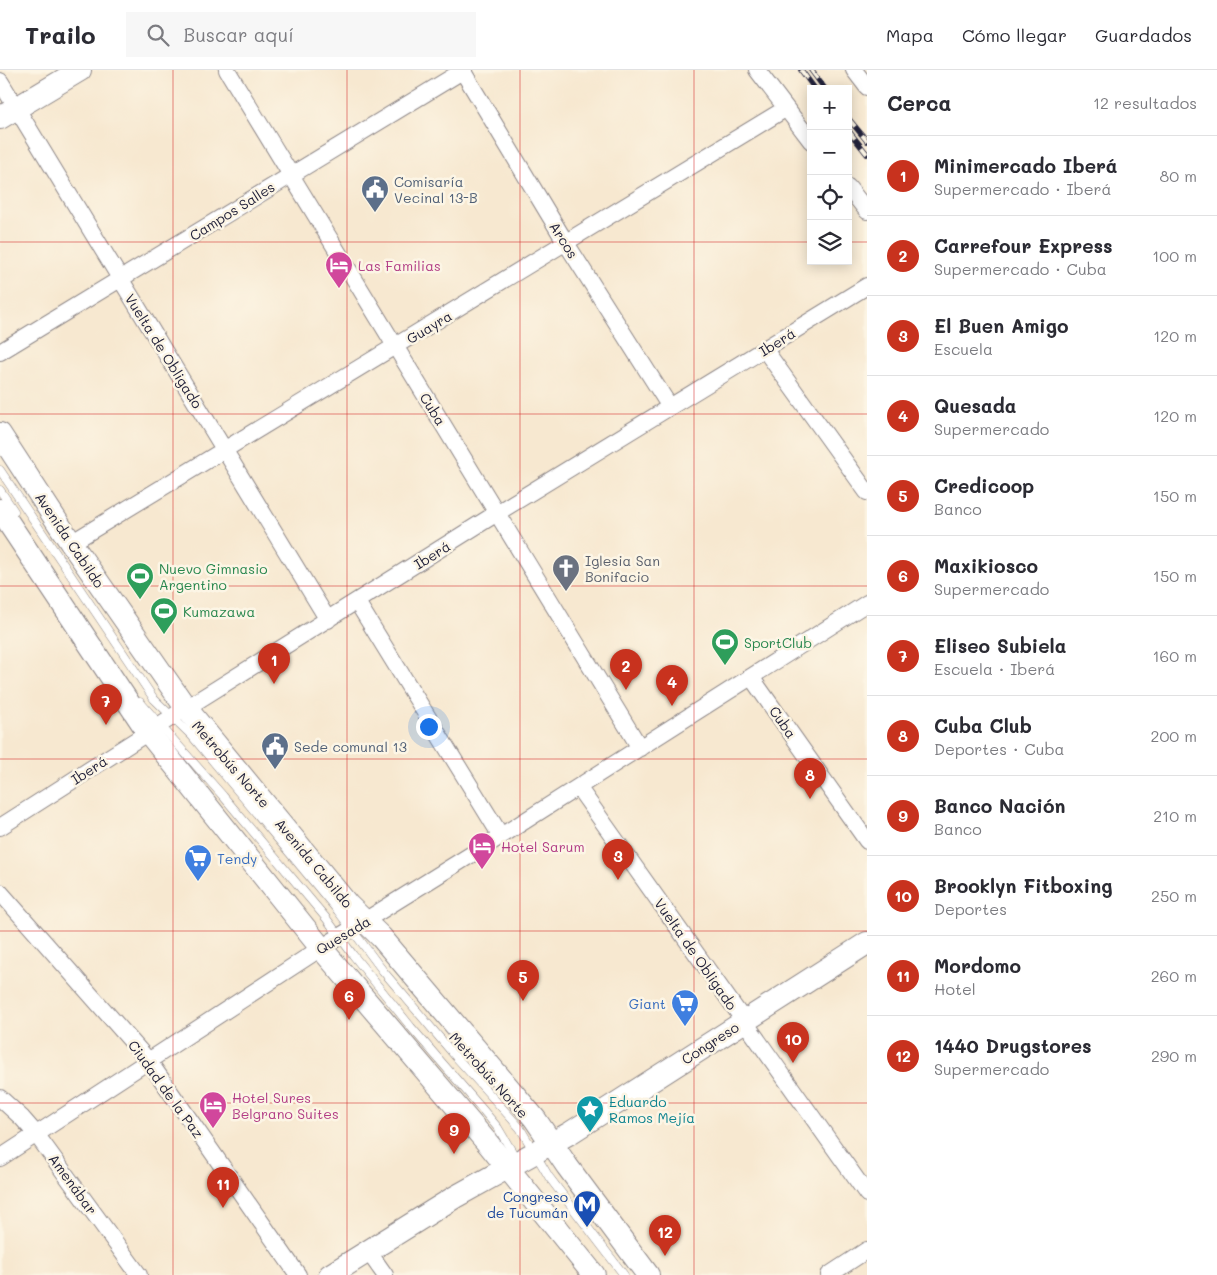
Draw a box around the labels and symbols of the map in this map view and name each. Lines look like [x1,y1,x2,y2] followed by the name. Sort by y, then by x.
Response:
[394,172,478,207] place label: Comisaría Vecinal 13-B
[360,174,390,213] public building icon: Comisaría Vecinal 13-B
[186,177,278,245] street label: Campos Salles
[545,218,583,262] street label: Arcos
[324,250,354,289] hotel icon: Las Familias
[358,256,441,275] place label: Las Familias
[121,290,207,412] street label: Vuelta de Obligado
[403,306,455,348] street label: Guayra
[755,323,799,361] street label: Iberá
[416,389,450,429] street label: Cuba
[31,489,109,591] street label: Avenida Cabildo
[410,536,454,574] street label: Iberá
[585,551,660,586] place label: Iglesia San Bonifacio
[551,553,581,592] church icon: Iglesia San Bonifacio
[159,559,268,594] place label: Nuevo Gimnasio Argentino
[125,561,155,600] sports icon: Nuevo Gimnasio Argentino
[149,596,179,635] sports icon: Kumazawa
[183,602,255,621] place label: Kumazawa
[710,627,740,666] sports icon: SportClub
[744,633,812,652] place label: SportClub
[258,643,290,684] pin: 1
[610,649,642,690] pin: 2
[656,665,688,706] pin: 4
[90,684,122,725] pin: 7
[765,702,801,742] street label: Cuba
[416,714,442,740] your location
[188,716,274,812] street label: Metrobús Norte
[260,731,290,770] public building icon: Sede comunal 13
[294,737,407,756] place label: Sede comunal 13
[67,751,111,789] street label: Iberá
[794,758,826,799] pin: 8
[271,814,357,912] street label: Avenida Cabildo
[467,831,497,870] hotel icon: Hotel Sarum
[501,837,585,856] place label: Hotel Sarum
[602,839,634,880] pin: 3
[183,843,213,882] supermarket icon: Tendy
[217,849,257,868] place label: Tendy
[650,894,742,1014] street label: Vuelta de Obligado
[312,911,374,959] street label: Quesada
[507,960,539,1001] pin: 5
[333,979,365,1020] pin: 6
[670,988,700,1027] supermarket icon: Giant
[629,994,666,1013] place label: Giant
[678,1017,742,1069] street label: Congreso
[777,1022,809,1063] pin: 10
[445,1028,533,1122] street label: Metrobús Norte
[124,1036,208,1142] street label: Ciudad de la Paz
[232,1088,339,1123] place label: Hotel Sures Belgrano Suites
[198,1090,228,1129] hotel icon: Hotel Sures Belgrano Suites
[609,1092,695,1127] place label: Eduardo Ramos Mejía
[575,1094,605,1133] place icon: Eduardo Ramos Mejía
[438,1113,470,1154] pin: 9
[45,1150,101,1218] street label: Amenábar
[207,1167,239,1208] pin: 11
[487,1187,568,1222] place label: Congreso de Tucumán
[572,1189,602,1228] metro station icon: Congreso de Tucumán
[649,1215,681,1256] pin: 12

